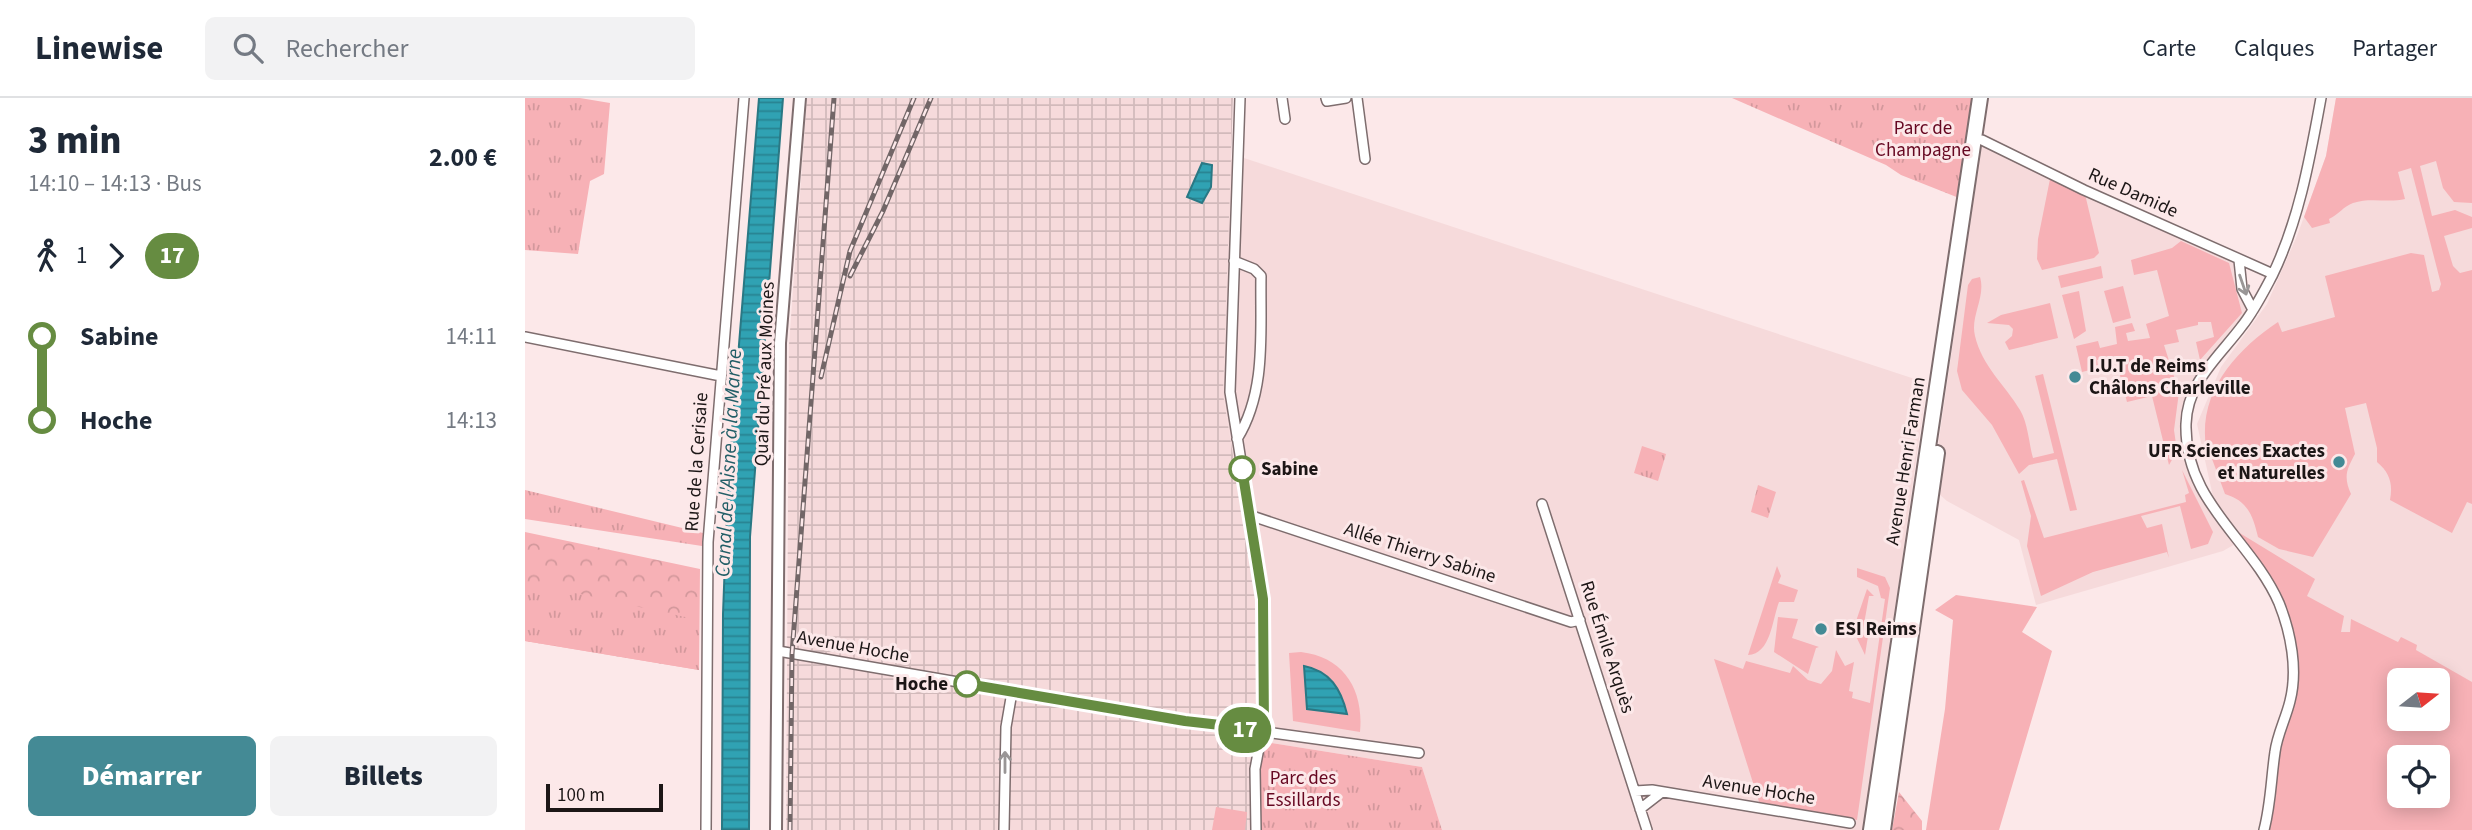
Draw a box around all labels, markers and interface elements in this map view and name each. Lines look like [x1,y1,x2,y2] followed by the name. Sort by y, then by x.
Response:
[205,17,695,80] search box
[35,25,163,72] text: Linewise
[229,29,267,67] icon: search
[285,30,408,67] text: Rechercher
[2142,31,2196,66] text: Carte
[2234,31,2314,66] text: Calques
[2352,31,2437,66] text: Partager
[28,114,121,168] text: 3 min
[1875,115,1971,164] park label: Parc de Champagne
[429,139,497,176] text: 2.00 €
[2084,161,2182,225] street label: Rue Damide
[28,167,202,200] text: 14:10 – 14:13 · Bus
[28,237,66,275] icon: walk
[97,237,135,275] icon: forward
[159,238,185,273] text: 17
[76,239,87,272] text: 1
[2238,274,2250,296] one-way arrow
[748,281,782,467] street label: Quai du Pré aux Moines
[80,318,159,355] text: Sabine
[446,320,497,353] text: 14:11
[707,348,749,578] water label: Canal de l'Aisne à la Marne
[2089,353,2251,402] place label: I.U.T de Reims Châlons Charleville
[2067,369,2083,385] marker: I.U.T de Reims Châlons Charleville
[1879,375,1933,547] street label: Avenue Henri Farman
[679,391,715,533] street label: Rue de la Cerisaie
[80,402,152,439] text: Hoche
[446,404,497,437] text: 14:13
[2148,438,2325,487] place label: UFR Sciences Exactes et Naturelles
[2331,454,2347,470] marker: UFR Sciences Exactes et Naturelles
[1229,456,1255,482] marker: Sabine
[1261,456,1319,483] place label: Sabine
[1341,516,1499,590] street label: Allée Thierry Sabine
[1573,577,1641,717] street label: Rue Émile Arquès
[1835,616,1917,643] place label: ESI Reims
[1813,621,1829,637] marker: ESI Reims
[795,624,911,670] street label: Avenue Hoche
[2387,668,2450,732] north arrow
[2387,668,2450,808] map controls
[895,671,948,698] place label: Hoche
[954,671,980,697] marker: Hoche
[1213,707,1277,753] line badge: 17
[1232,712,1258,747] text: 17
[28,736,256,816] button: Démarrer
[270,736,497,816] button: Billets
[2387,745,2450,808] button: locate
[998,751,1012,774] one-way arrow
[1266,765,1340,814] park label: Parc des Essillards
[1701,768,1817,812] street label: Avenue Hoche
[546,781,663,813] scale bar
[557,782,605,809] text: 100 m

